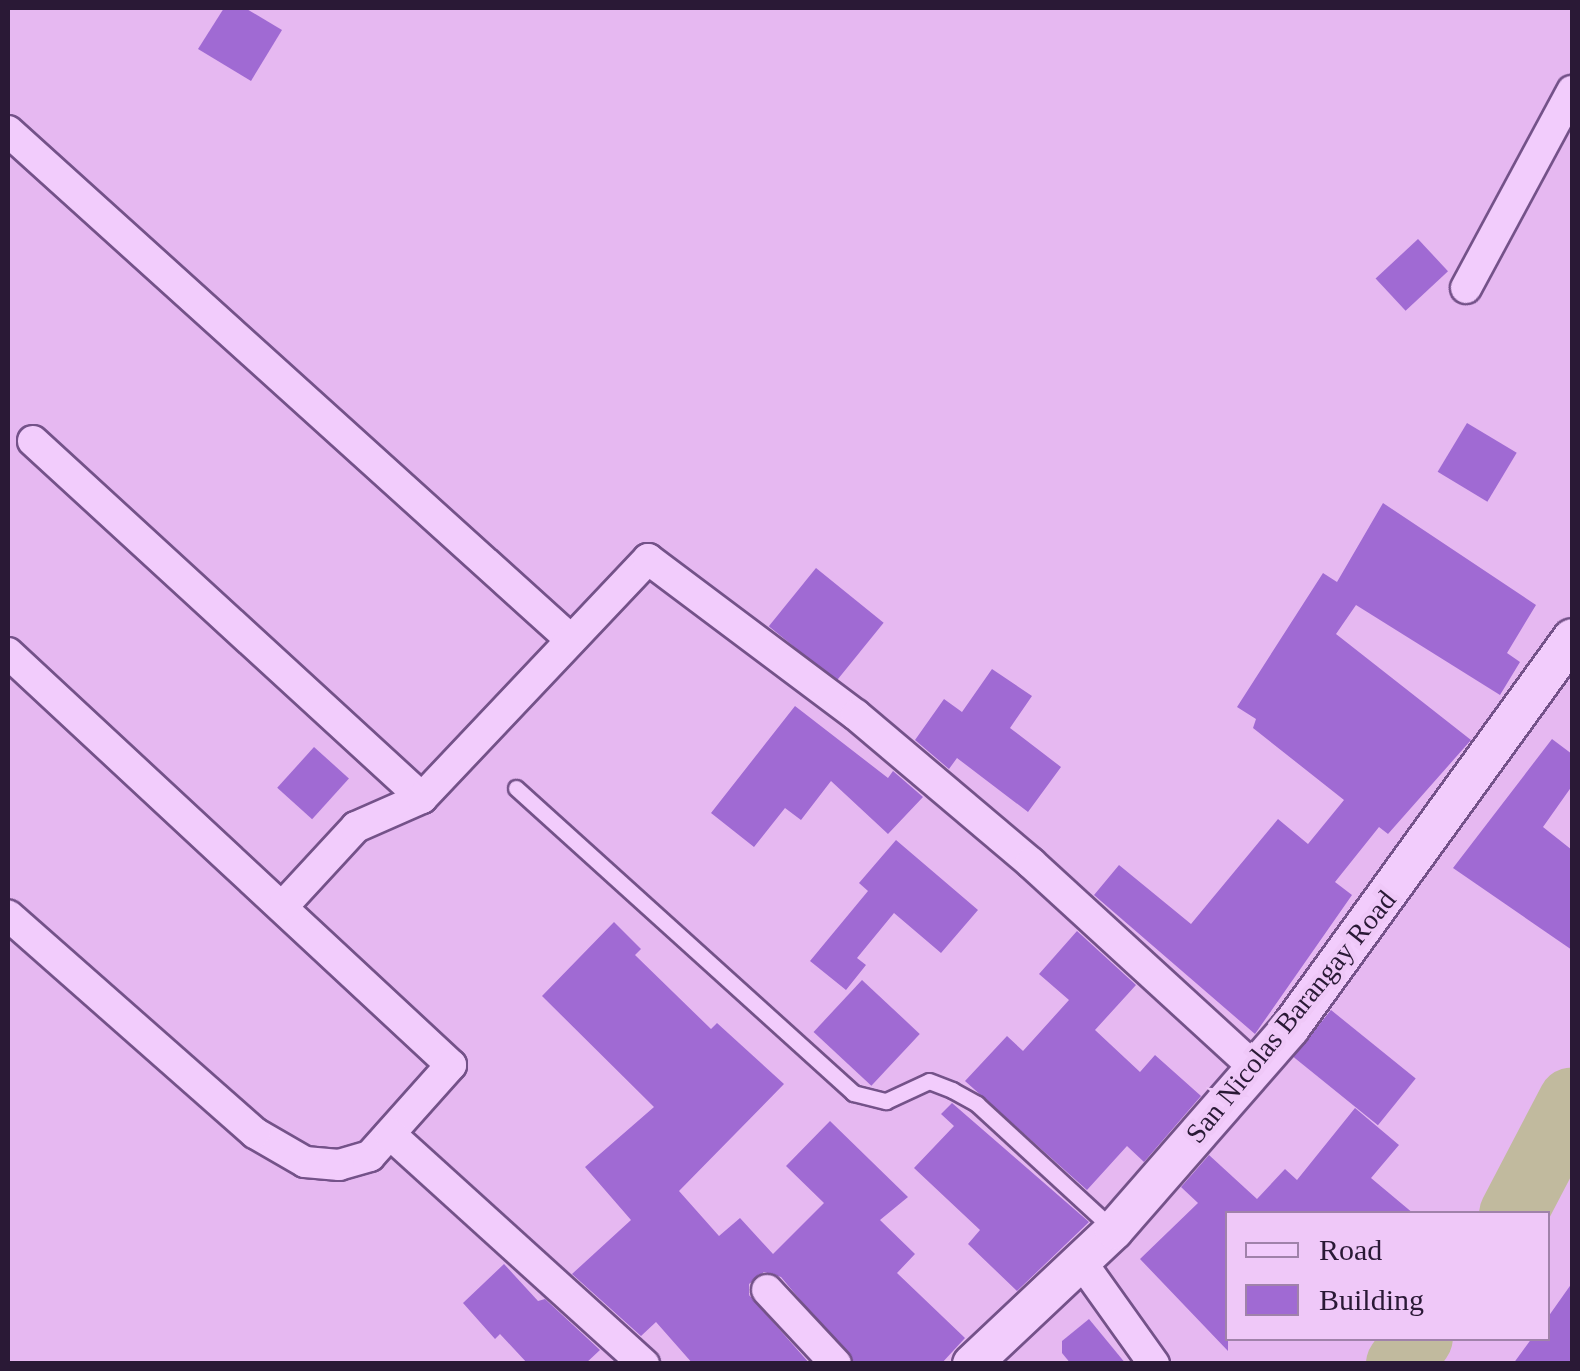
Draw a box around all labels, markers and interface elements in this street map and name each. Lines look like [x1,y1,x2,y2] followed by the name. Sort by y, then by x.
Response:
[1179,884,1403,1150] street label: San Nicolas Barangay Road
[1225,1211,1550,1341] legend
[1319,1233,1382,1266] text: Road
[1319,1283,1424,1316] text: Building

